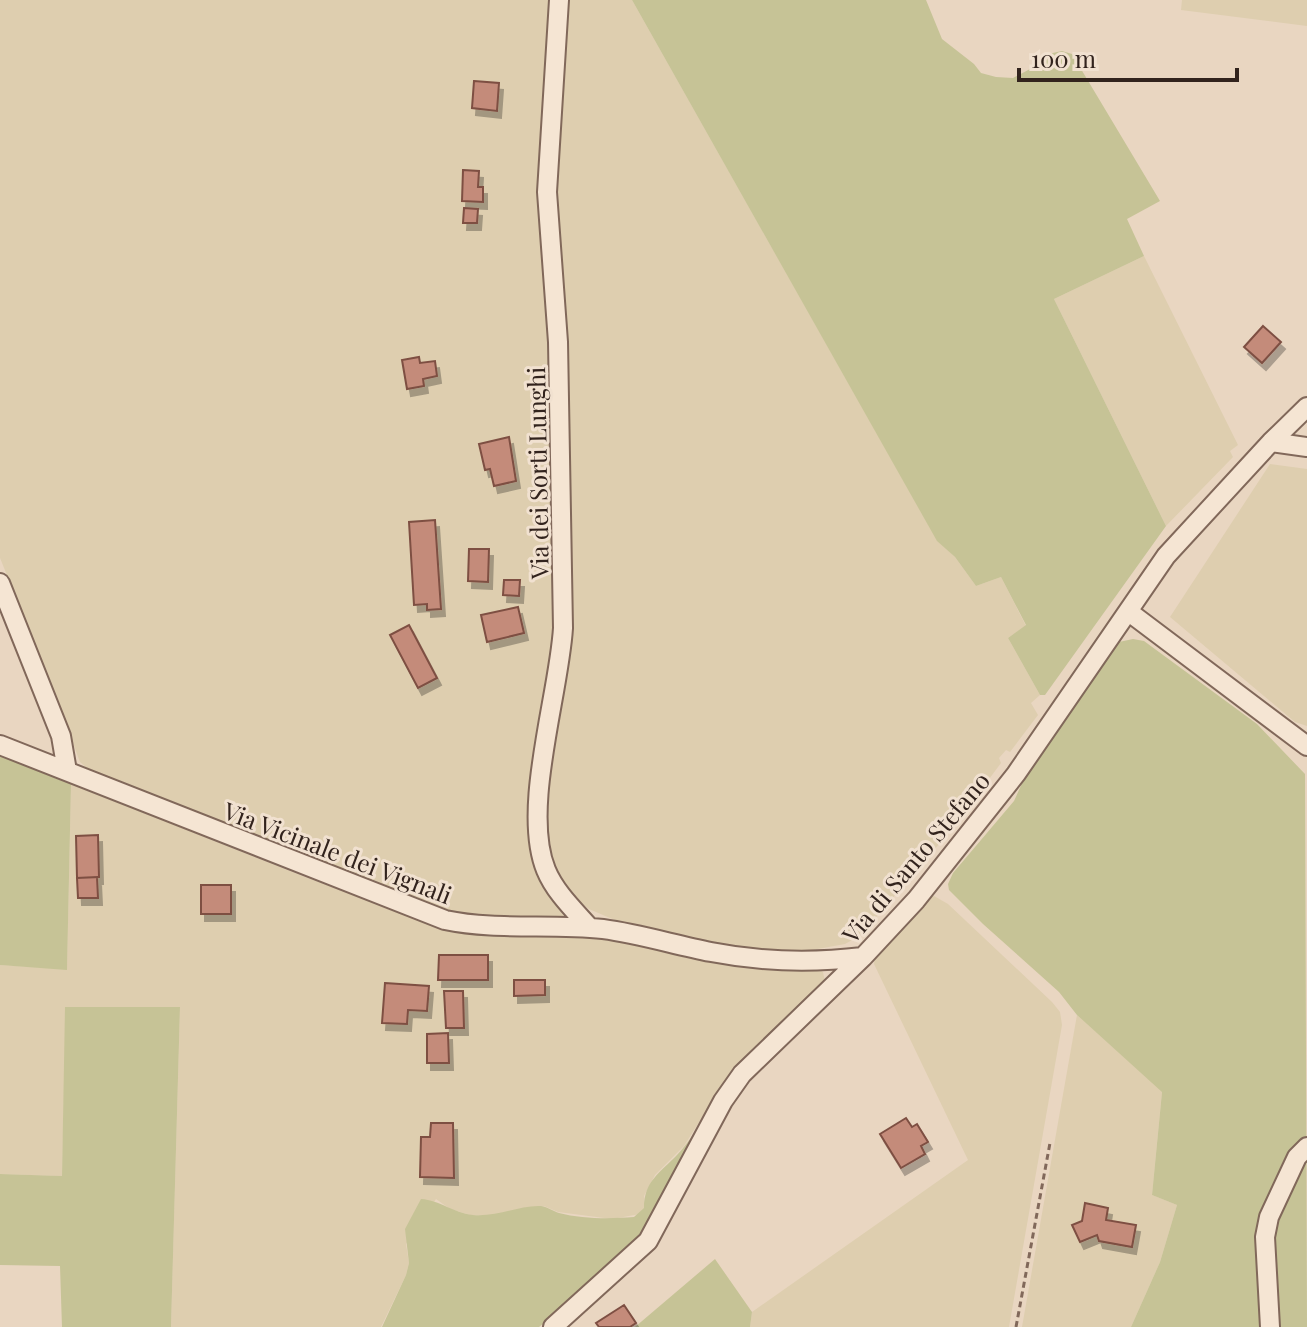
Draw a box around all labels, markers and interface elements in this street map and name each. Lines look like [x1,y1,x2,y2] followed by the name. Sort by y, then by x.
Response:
[1019,32,1237,82] scale bar
[1031,42,1096,74] text: 100 m
[519,366,555,581] street label: Via dei Sorti Lunghi
[833,765,996,950] street label: Via di Santo Stefano
[218,793,457,910] street label: Via Vicinale dei Vignali

